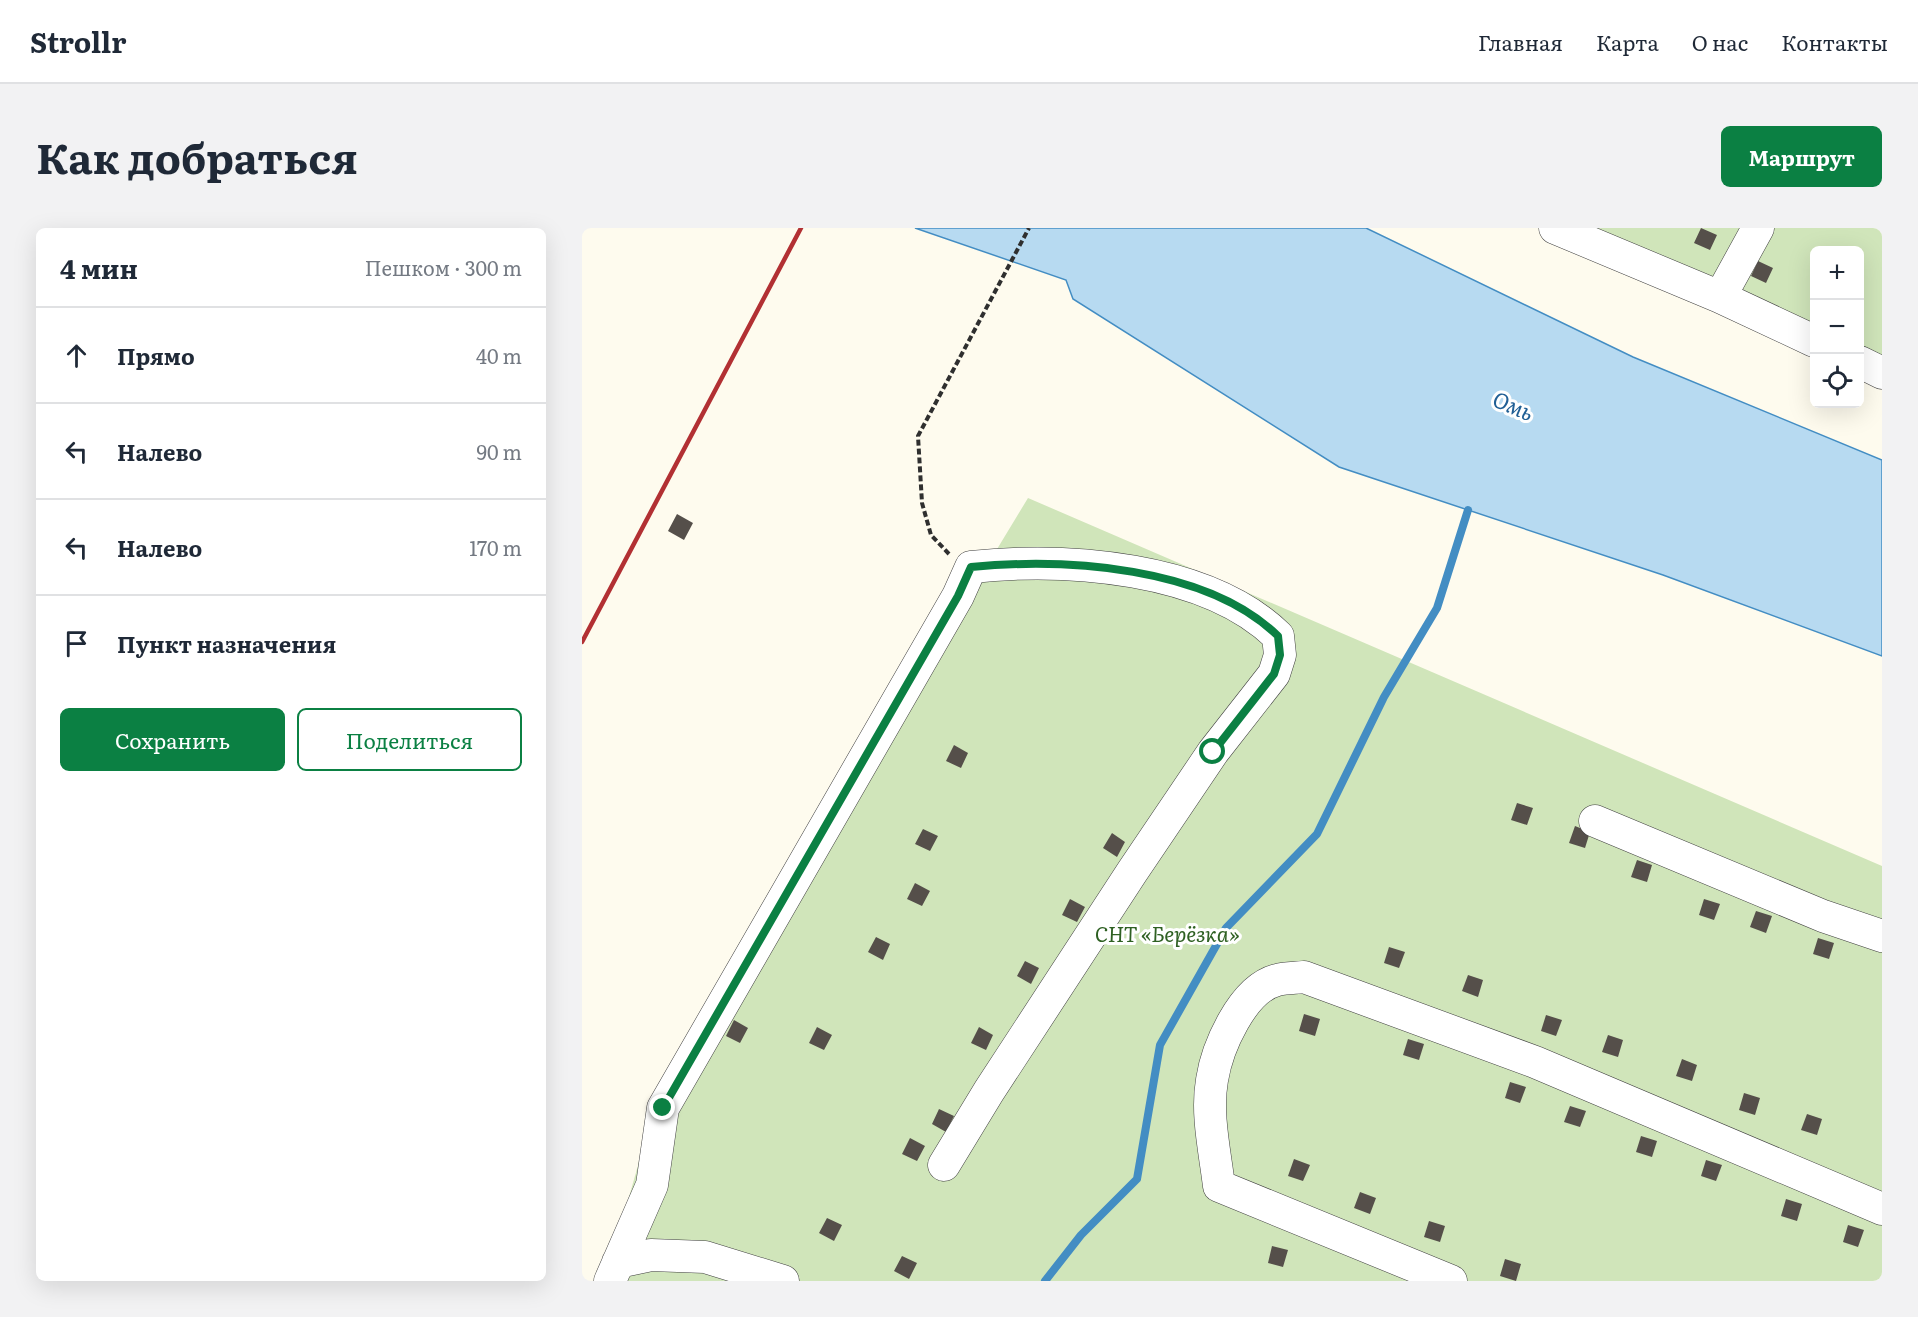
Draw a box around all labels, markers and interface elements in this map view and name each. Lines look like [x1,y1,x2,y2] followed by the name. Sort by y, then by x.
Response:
[30,20,126,62] text: Strollr
[1478,26,1563,57] text: Главная
[1596,26,1659,57] text: Карта
[1692,26,1748,57] text: О нас
[1781,26,1888,57] text: Контакты
[36,125,358,187] text: Как добраться
[1721,126,1882,187] button: Маршрут
[1810,246,1864,408] map controls
[1810,246,1864,300] button: +
[60,248,138,287] text: 4 мин
[365,252,522,282] text: Пешком · 300 m
[1810,300,1864,354] button: −
[60,339,93,372] icon: ahead
[117,339,195,372] text: Прямо
[476,340,522,370] text: 40 m
[1810,354,1864,408] button: locate
[1488,381,1539,428] water label: Омь
[60,435,93,468] icon: left
[117,435,202,468] text: Налево
[477,436,522,466] text: 90 m
[60,531,93,564] icon: left
[117,531,202,564] text: Налево
[469,532,522,562] text: 170 m
[60,627,93,660] icon: arrive
[117,627,336,660] text: Пункт назначения
[60,708,285,771] button: Сохранить
[297,708,522,771] button: Поделиться
[1199,738,1225,764] route start
[1095,917,1240,948] park label: СНТ «Берёзка»
[649,1094,675,1120] route end

